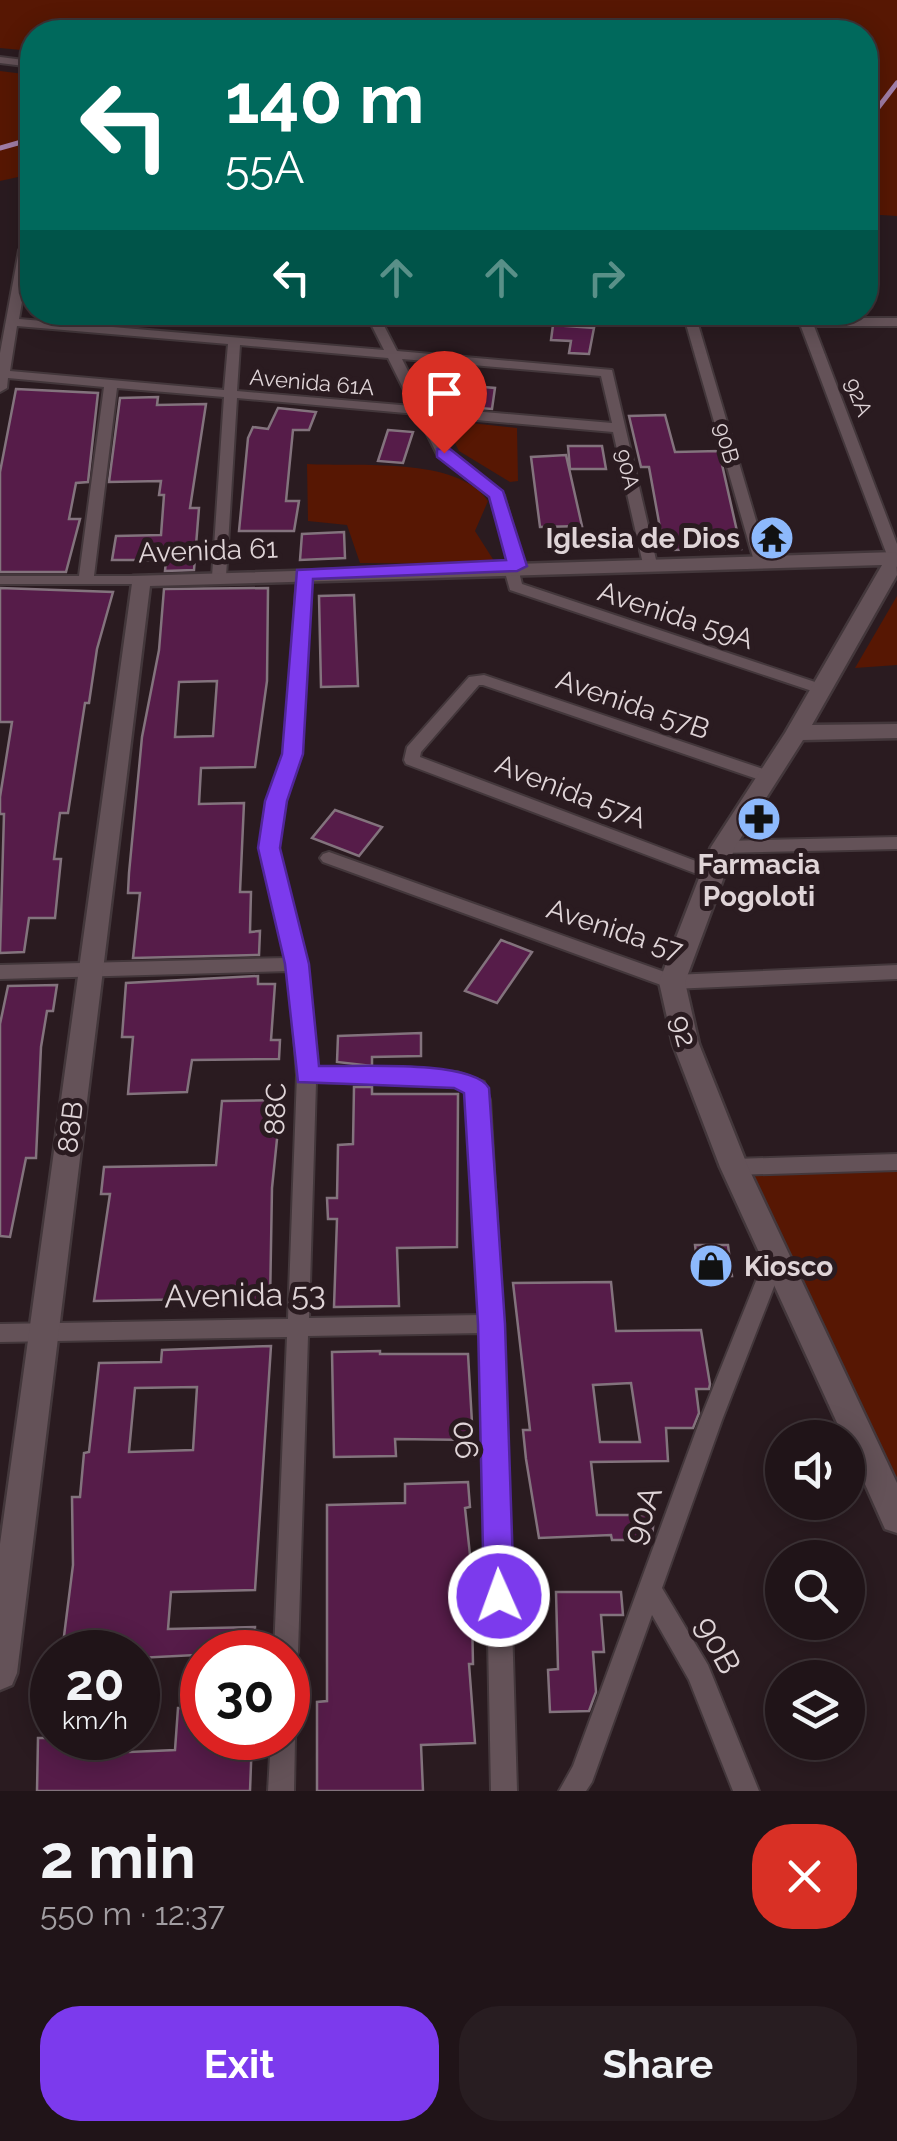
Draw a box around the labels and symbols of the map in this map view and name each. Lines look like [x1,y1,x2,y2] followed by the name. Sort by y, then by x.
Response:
[402,351,487,454] pin
[249,364,375,400] street label: Avenida 61A
[840,374,878,420] street label: 92A
[709,420,745,466] street label: 90B
[611,446,645,492] street label: 90A
[749,515,795,561] temple icon: Iglesia de Dios
[546,522,740,555] place label: Iglesia de Dios
[137,532,279,569] street label: Avenida 61
[594,575,758,656] street label: Avenida 59A
[552,663,714,746] street label: Avenida 57B
[491,748,651,835] street label: Avenida 57A
[736,796,782,842] pharmacy icon: Farmacia Pogoloti
[698,848,820,913] place label: Farmacia Pogoloti
[543,892,687,967] street label: Avenida 57
[664,1012,703,1050] street label: 92
[258,1082,293,1136] street label: 88C
[51,1099,90,1155] street label: 88B
[688,1243,734,1289] shop icon: Kiosco
[744,1250,833,1283] place label: Kiosco
[164,1275,326,1314] street label: Avenida 53
[442,1420,481,1460] street label: 90
[614,1480,669,1549] street label: 90A
[447,1544,551,1648] position arrow
[688,1610,749,1680] street label: 90B
[180,1630,310,1760] speed limit sign: 30

